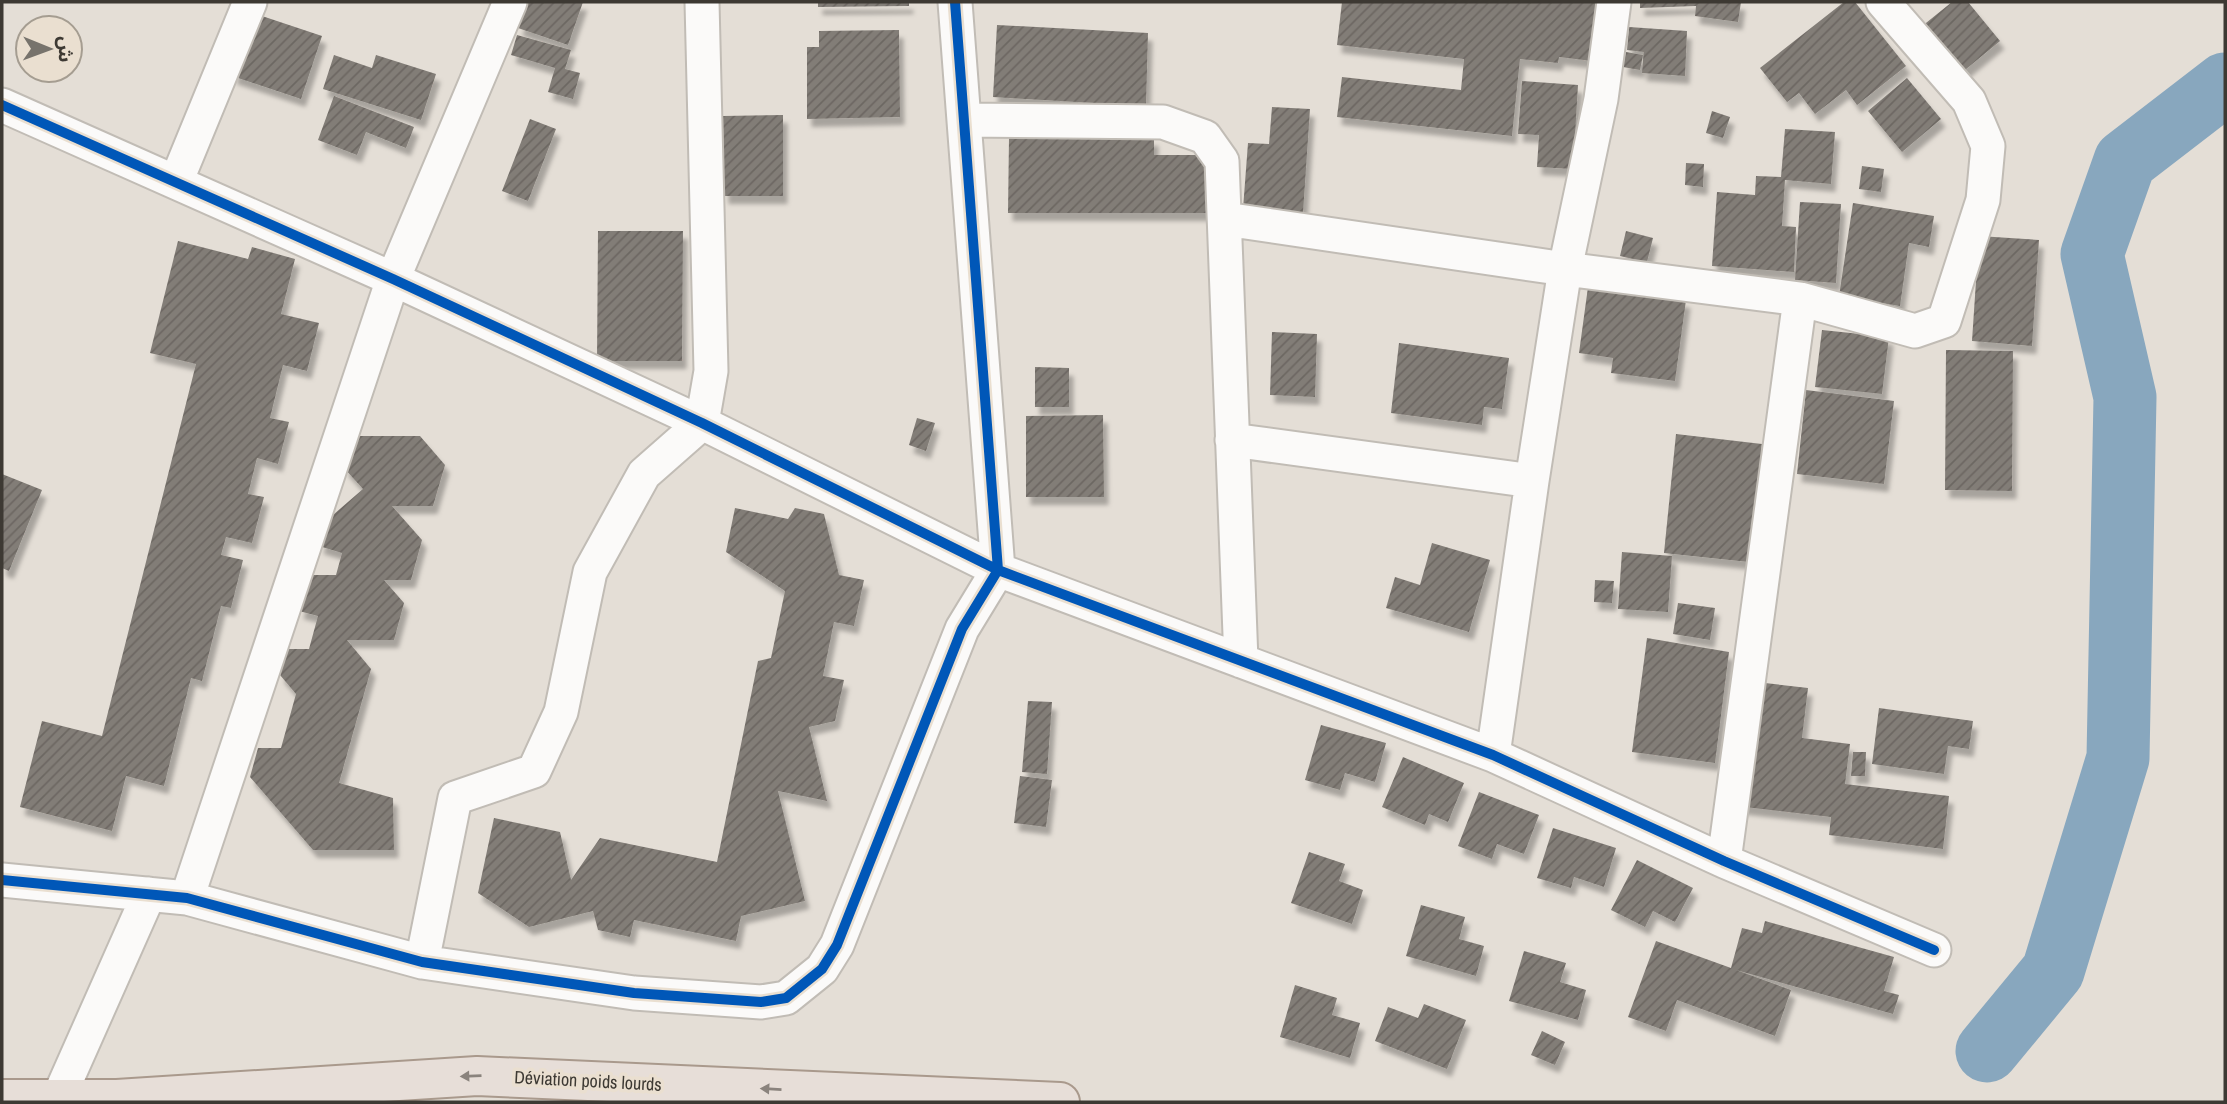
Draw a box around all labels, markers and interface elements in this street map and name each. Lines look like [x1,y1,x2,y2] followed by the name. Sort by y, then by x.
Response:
[14,14,84,84] north arrow
[53,36,79,63] text: ش
[514,1064,662,1097] street label: Déviation poids lourds
[459,1071,481,1082] one-way arrow
[760,1084,782,1095] one-way arrow

